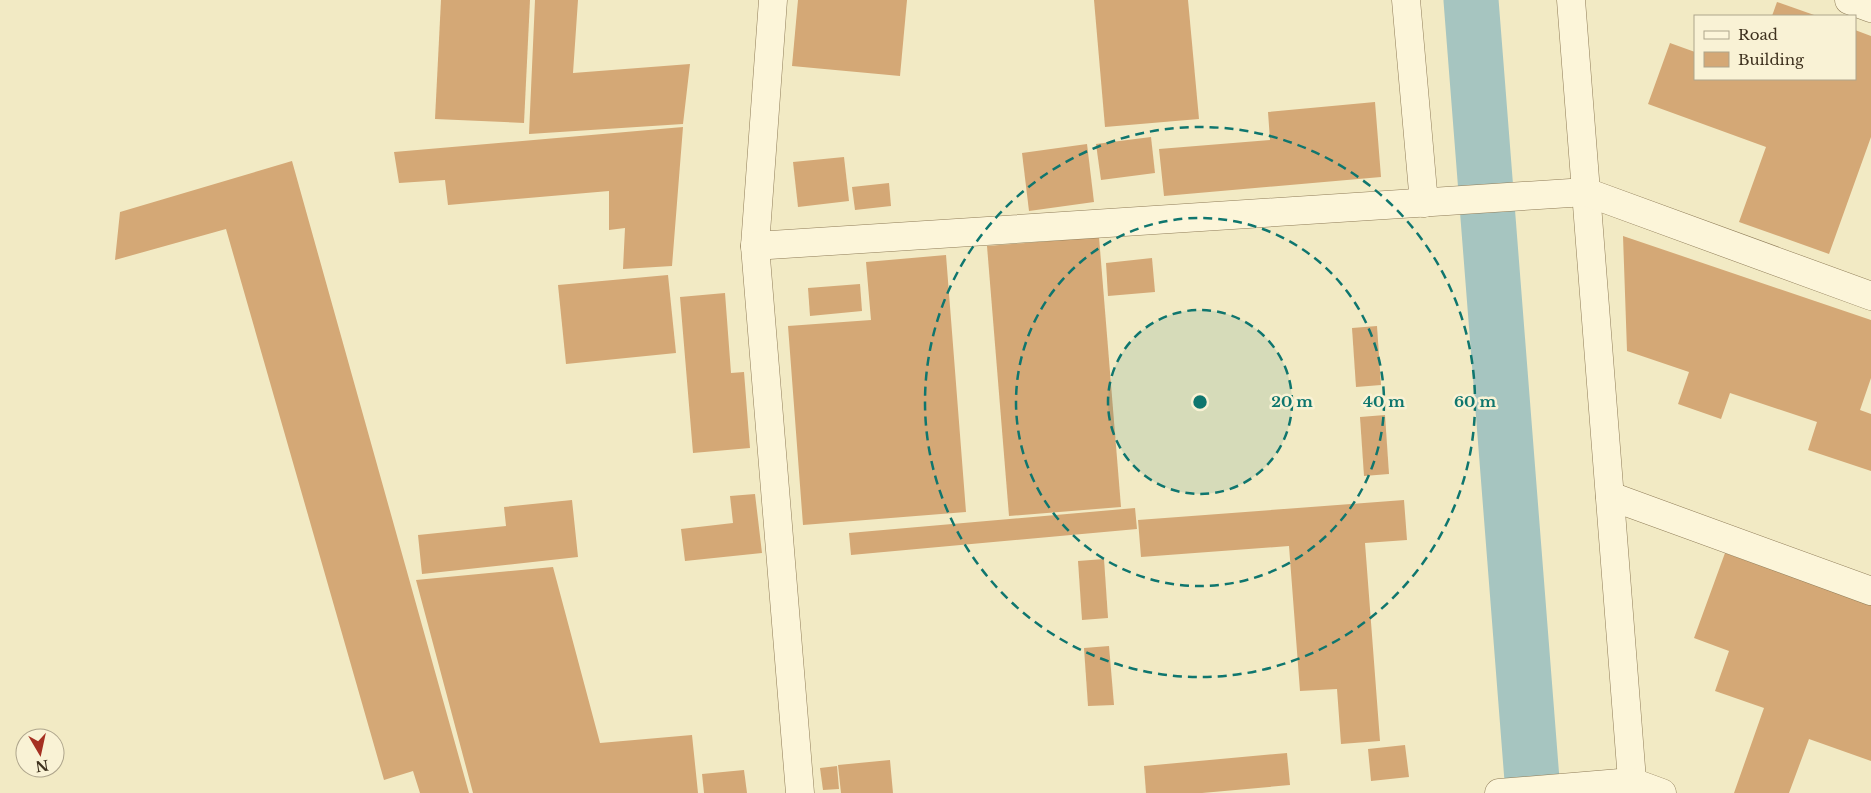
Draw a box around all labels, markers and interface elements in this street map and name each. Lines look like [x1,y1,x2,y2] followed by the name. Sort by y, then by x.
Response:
[1694,15,1856,80] legend
[1738,25,1778,44] text: Road
[1738,50,1805,69] text: Building
[1271,392,1313,411] text: 20 m
[1363,392,1405,411] text: 40 m
[1454,392,1496,411] text: 60 m
[1191,393,1209,411] centre of rings
[15,728,65,778] north arrow
[34,756,50,776] text: N

